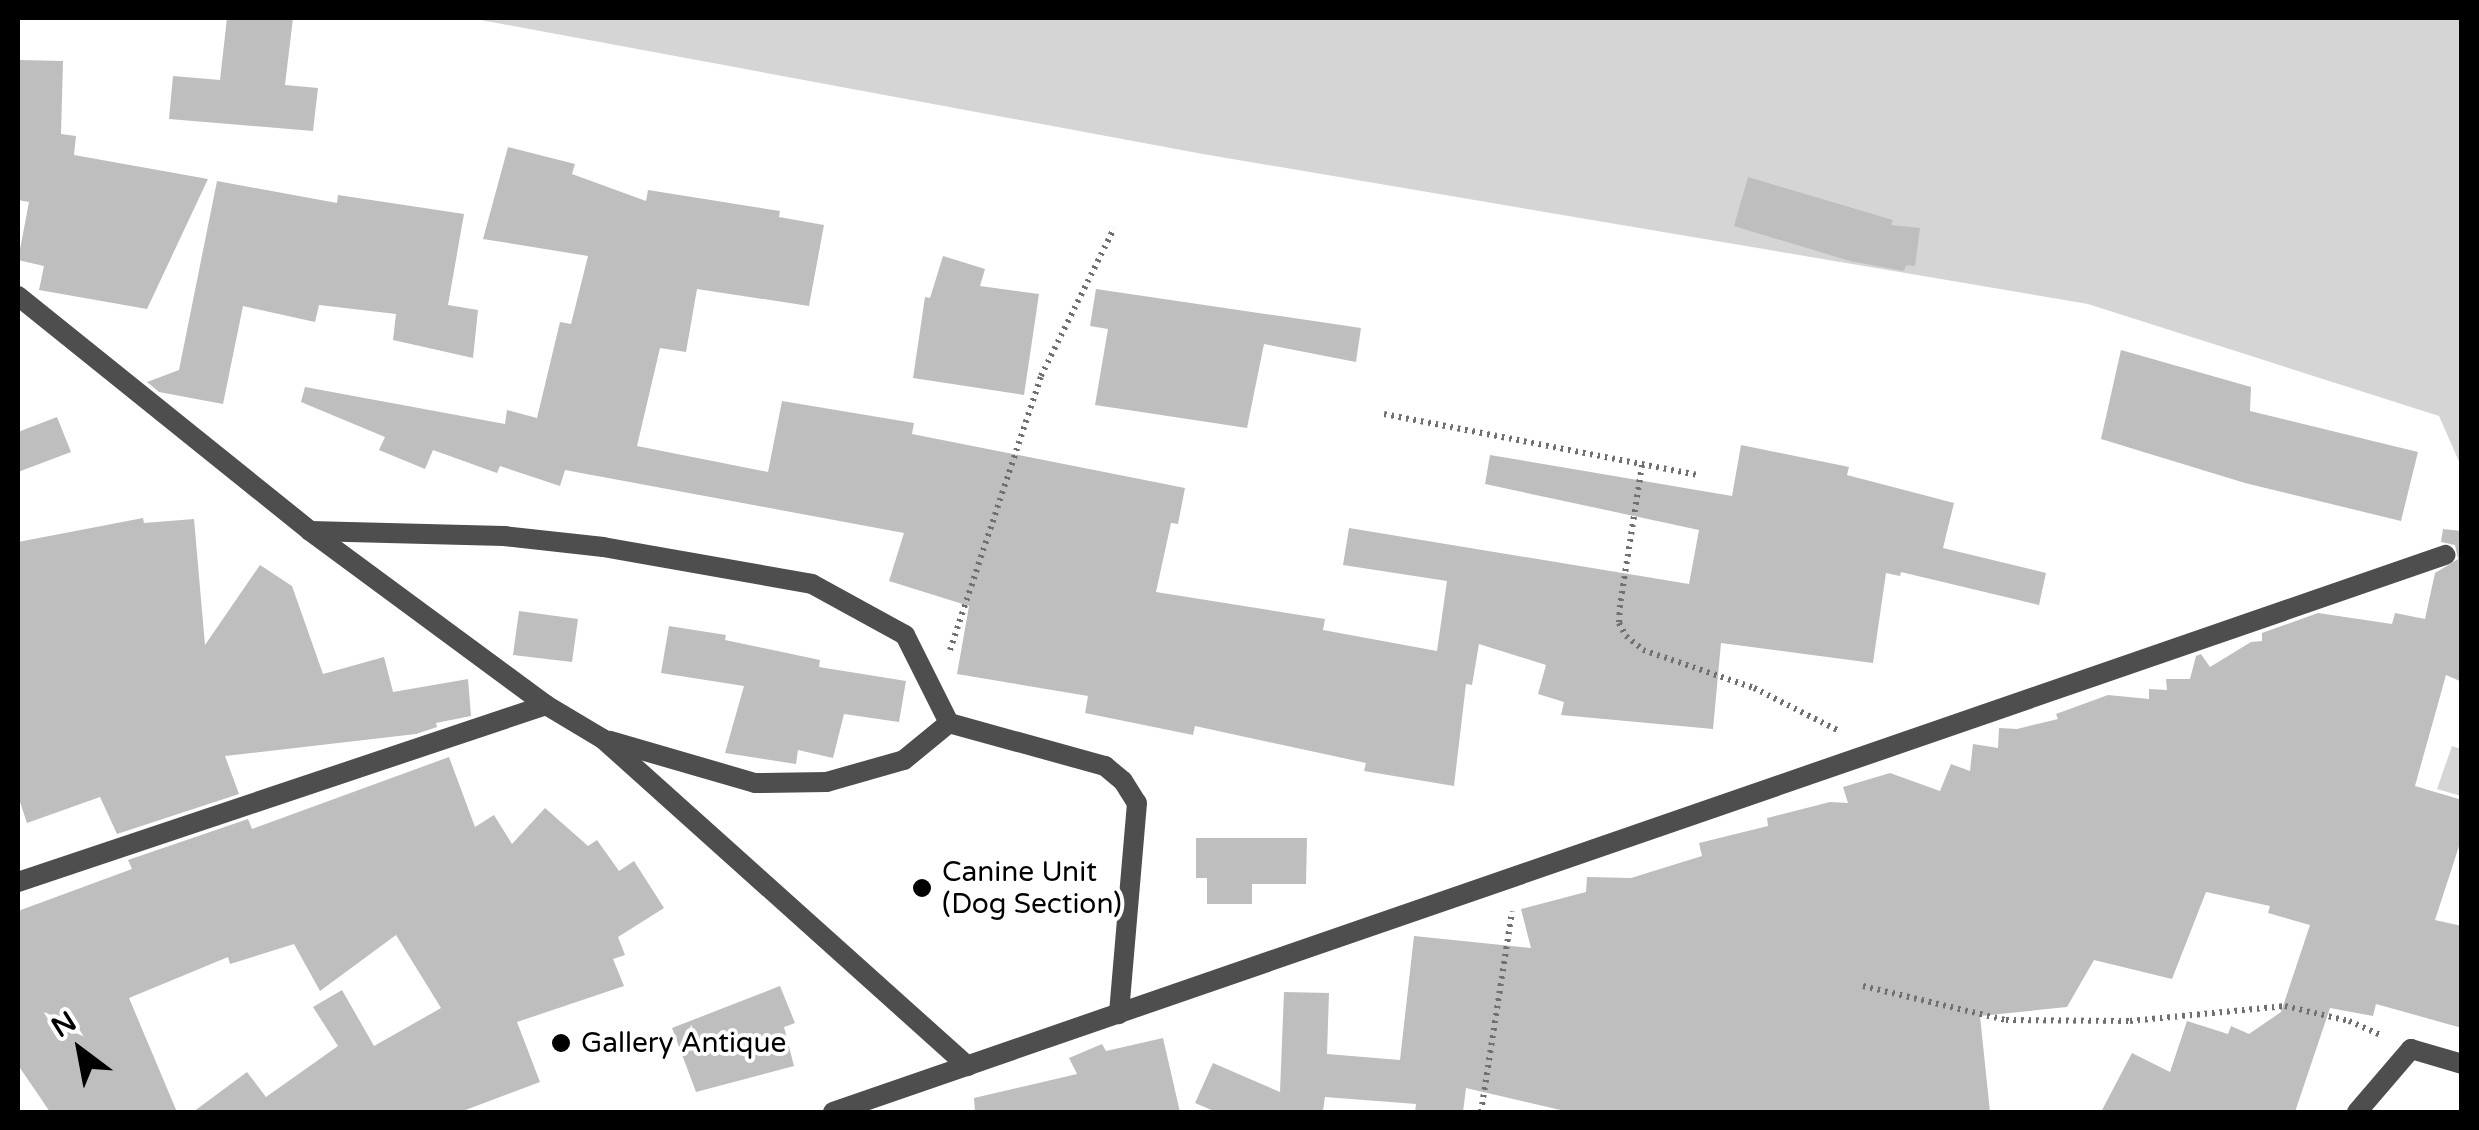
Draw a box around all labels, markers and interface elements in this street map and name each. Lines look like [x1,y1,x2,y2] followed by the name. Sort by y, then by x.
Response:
[942,855,1122,921] place label: Canine Unit (Dog Section)
[911,877,933,899] marker: Canine Unit (Dog Section)
[30,1000,130,1100] north arrow
[46,1004,83,1045] text: N
[581,1026,786,1060] place label: Gallery Antique
[550,1032,572,1054] marker: Gallery Antique

